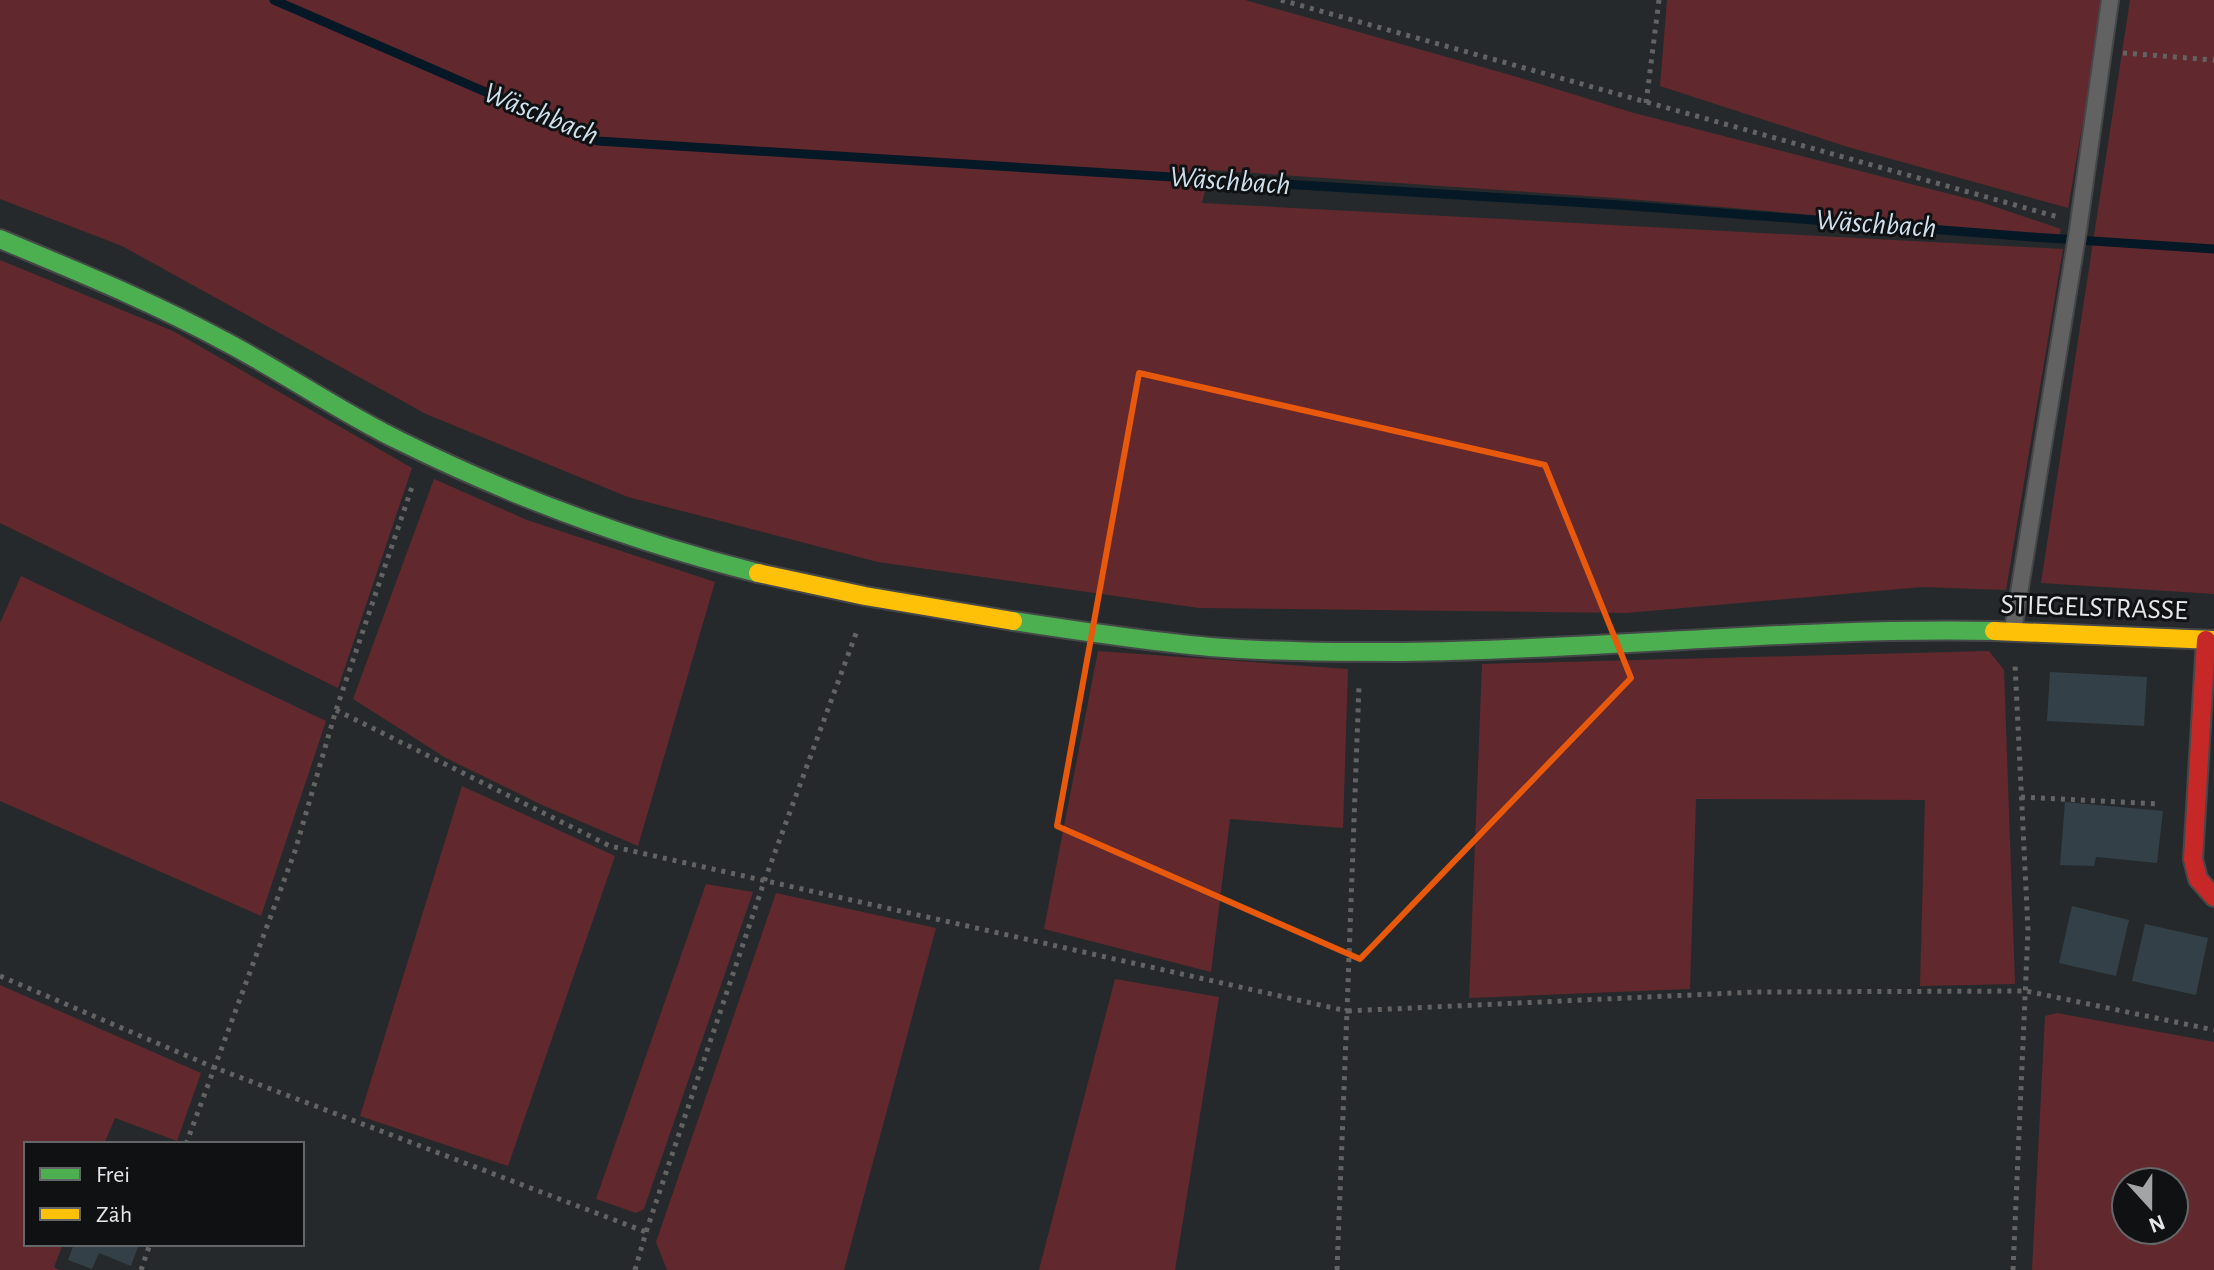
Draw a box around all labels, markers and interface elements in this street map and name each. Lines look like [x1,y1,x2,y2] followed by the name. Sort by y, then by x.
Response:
[479,77,603,151] water label: Wäschbach
[1168,162,1292,200] water label: Wäschbach
[1814,205,1938,243] water label: Wäschbach
[2000,591,2188,625] street label: STIEGELSTRASSE
[24,1142,304,1246] legend
[96,1163,130,1187] text: Frei
[2110,1166,2190,1246] north arrow
[96,1203,132,1227] text: Zäh
[2146,1211,2168,1237] text: N

